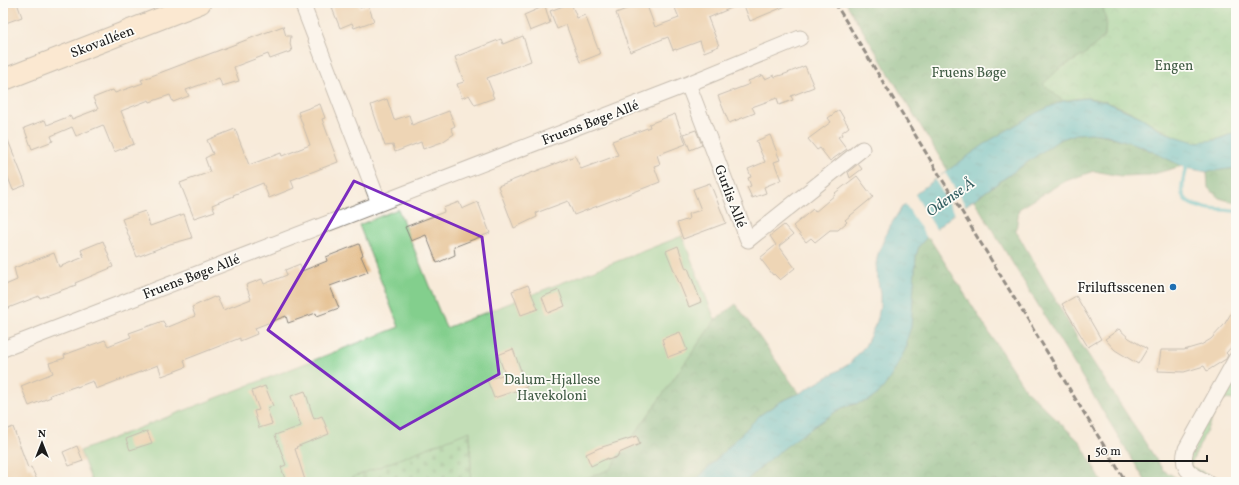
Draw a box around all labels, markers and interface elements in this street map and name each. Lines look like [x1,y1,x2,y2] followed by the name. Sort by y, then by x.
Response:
[68,22,137,63] street label: Skovalléen
[1155,57,1193,76] park label: Engen
[932,64,1007,83] park label: Fruens Bøge
[539,96,642,151] street label: Fruens Bøge Allé
[709,162,750,231] street label: Gurlis Allé
[922,174,980,223] water label: Odense Å
[140,250,243,305] street label: Fruens Bøge Allé
[1078,279,1165,298] place label: Friluftsscenen
[1168,282,1178,292] marker: Friluftsscenen
[504,371,600,406] park label: Dalum-Hjallese Havekoloni
[22,423,62,463] north arrow
[38,427,46,442] text: N
[1089,437,1207,463] scale bar
[1095,444,1121,460] text: 50 m

